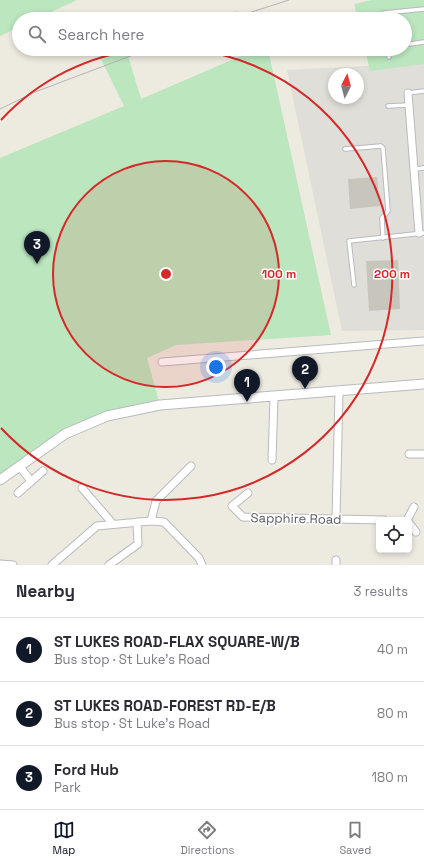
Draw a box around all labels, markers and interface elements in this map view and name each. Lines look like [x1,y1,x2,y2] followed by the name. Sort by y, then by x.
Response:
[12,12,412,56] search box
[26,23,48,45] icon: search
[58,25,144,44] text: Search here
[328,68,364,104] north arrow
[24,231,50,264] pin: 3
[262,266,296,282] text: 100 m
[374,266,410,282] text: 200 m
[159,267,173,281] centre of rings
[292,356,318,389] pin: 2
[206,357,226,377] your location
[234,369,260,402] pin: 1
[250,509,342,528] street label: Sapphire Road
[376,517,412,553] map controls
[376,517,412,553] button: locate
[16,580,75,602] text: Nearby
[354,583,408,600] text: 3 results
[54,632,300,651] text: ST LUKES ROAD-FLAX SQUARE-W/B
[26,641,32,658] text: 1
[377,641,408,658] text: 40 m
[54,651,210,668] text: Bus stop · St Luke's Road
[54,696,276,715] text: ST LUKES ROAD-FOREST RD-E/B
[25,705,33,722] text: 2
[377,705,408,722] text: 80 m
[54,715,210,732] text: Bus stop · St Luke's Road
[54,760,119,779] text: Ford Hub
[25,769,33,786] text: 3
[372,769,408,786] text: 180 m
[54,779,81,796] text: Park
[53,819,75,857] tab: Map
[180,819,234,857] tab: Directions
[339,819,371,857] tab: Saved

